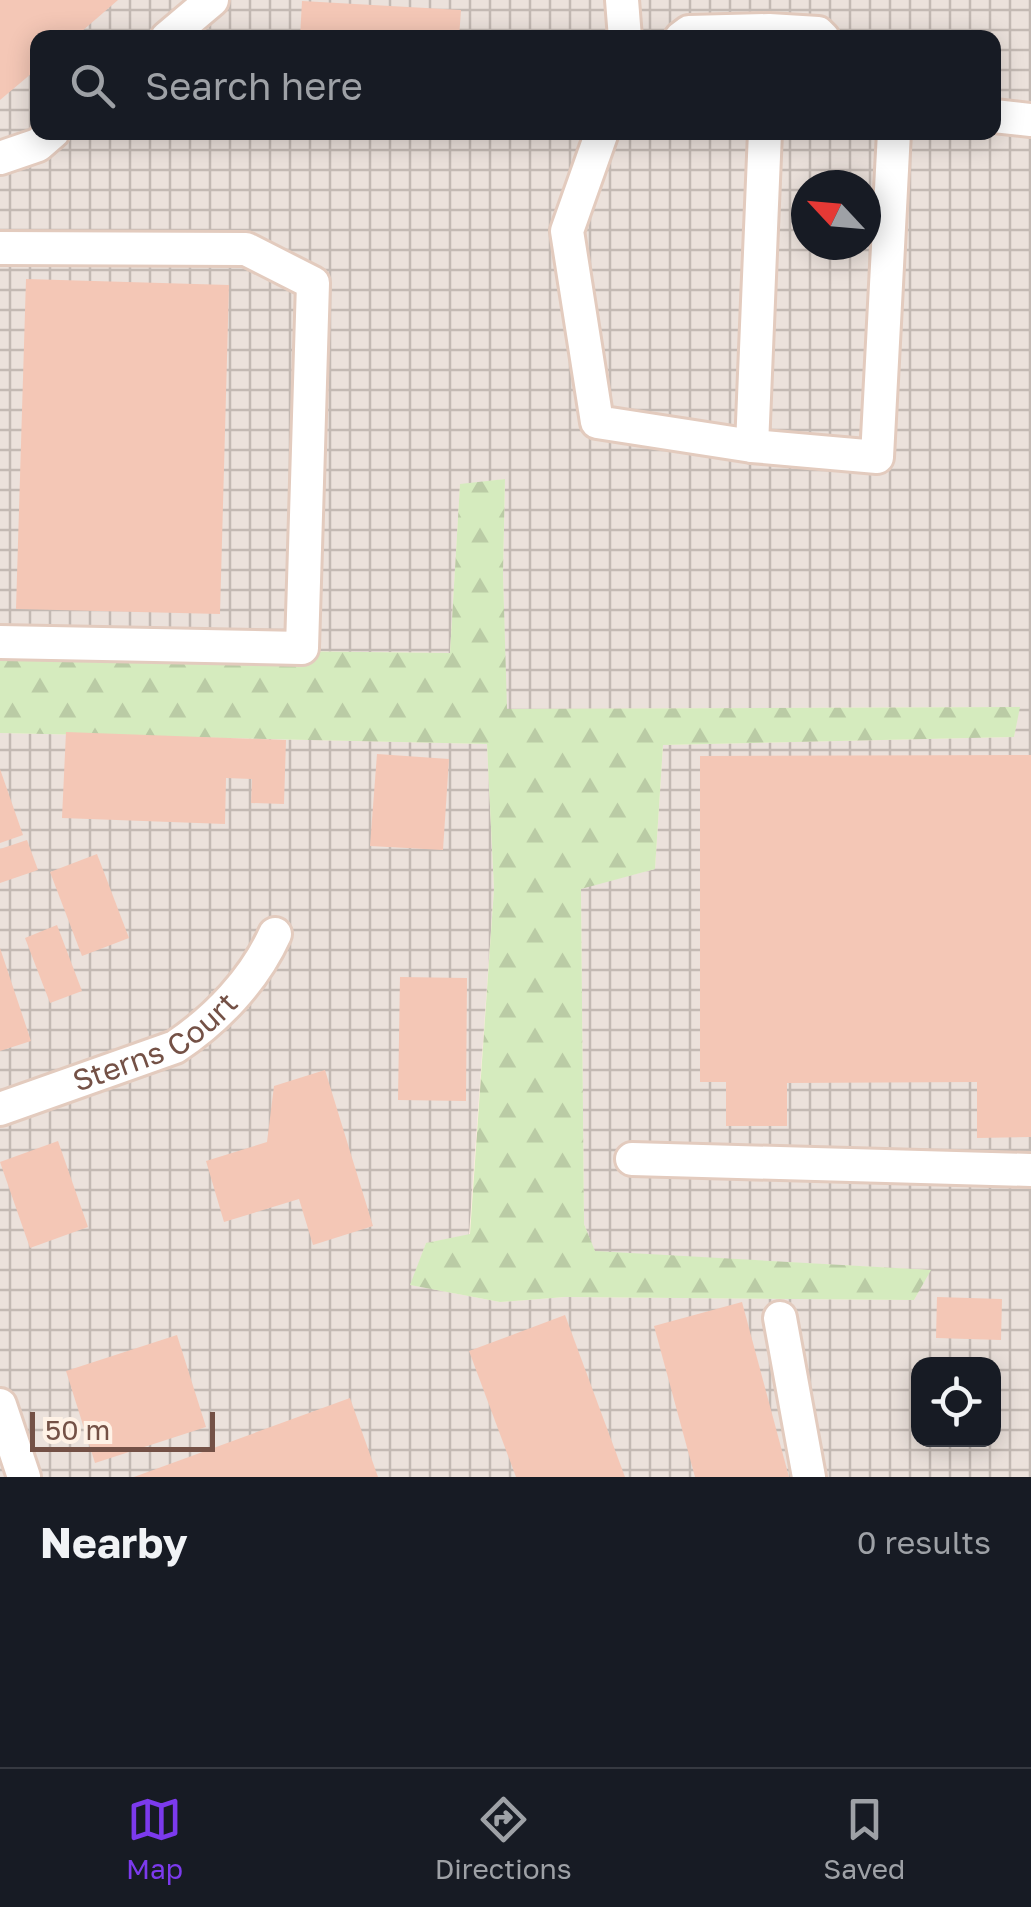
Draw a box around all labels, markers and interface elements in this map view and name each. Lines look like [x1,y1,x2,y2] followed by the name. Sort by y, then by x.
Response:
[30,30,1001,140] search box
[65,58,120,113] icon: search
[145,63,363,108] text: Search here
[791,170,881,260] north arrow
[68,985,245,1099] street label: Sterns Court
[911,1357,1001,1447] map controls
[911,1357,1001,1447] button: locate
[30,1407,215,1452] scale bar
[45,1413,110,1446] text: 50 m
[40,1517,188,1567] text: Nearby
[857,1523,991,1561] text: 0 results
[126,1792,183,1885] tab: Map
[435,1792,572,1885] tab: Directions
[823,1792,905,1885] tab: Saved

